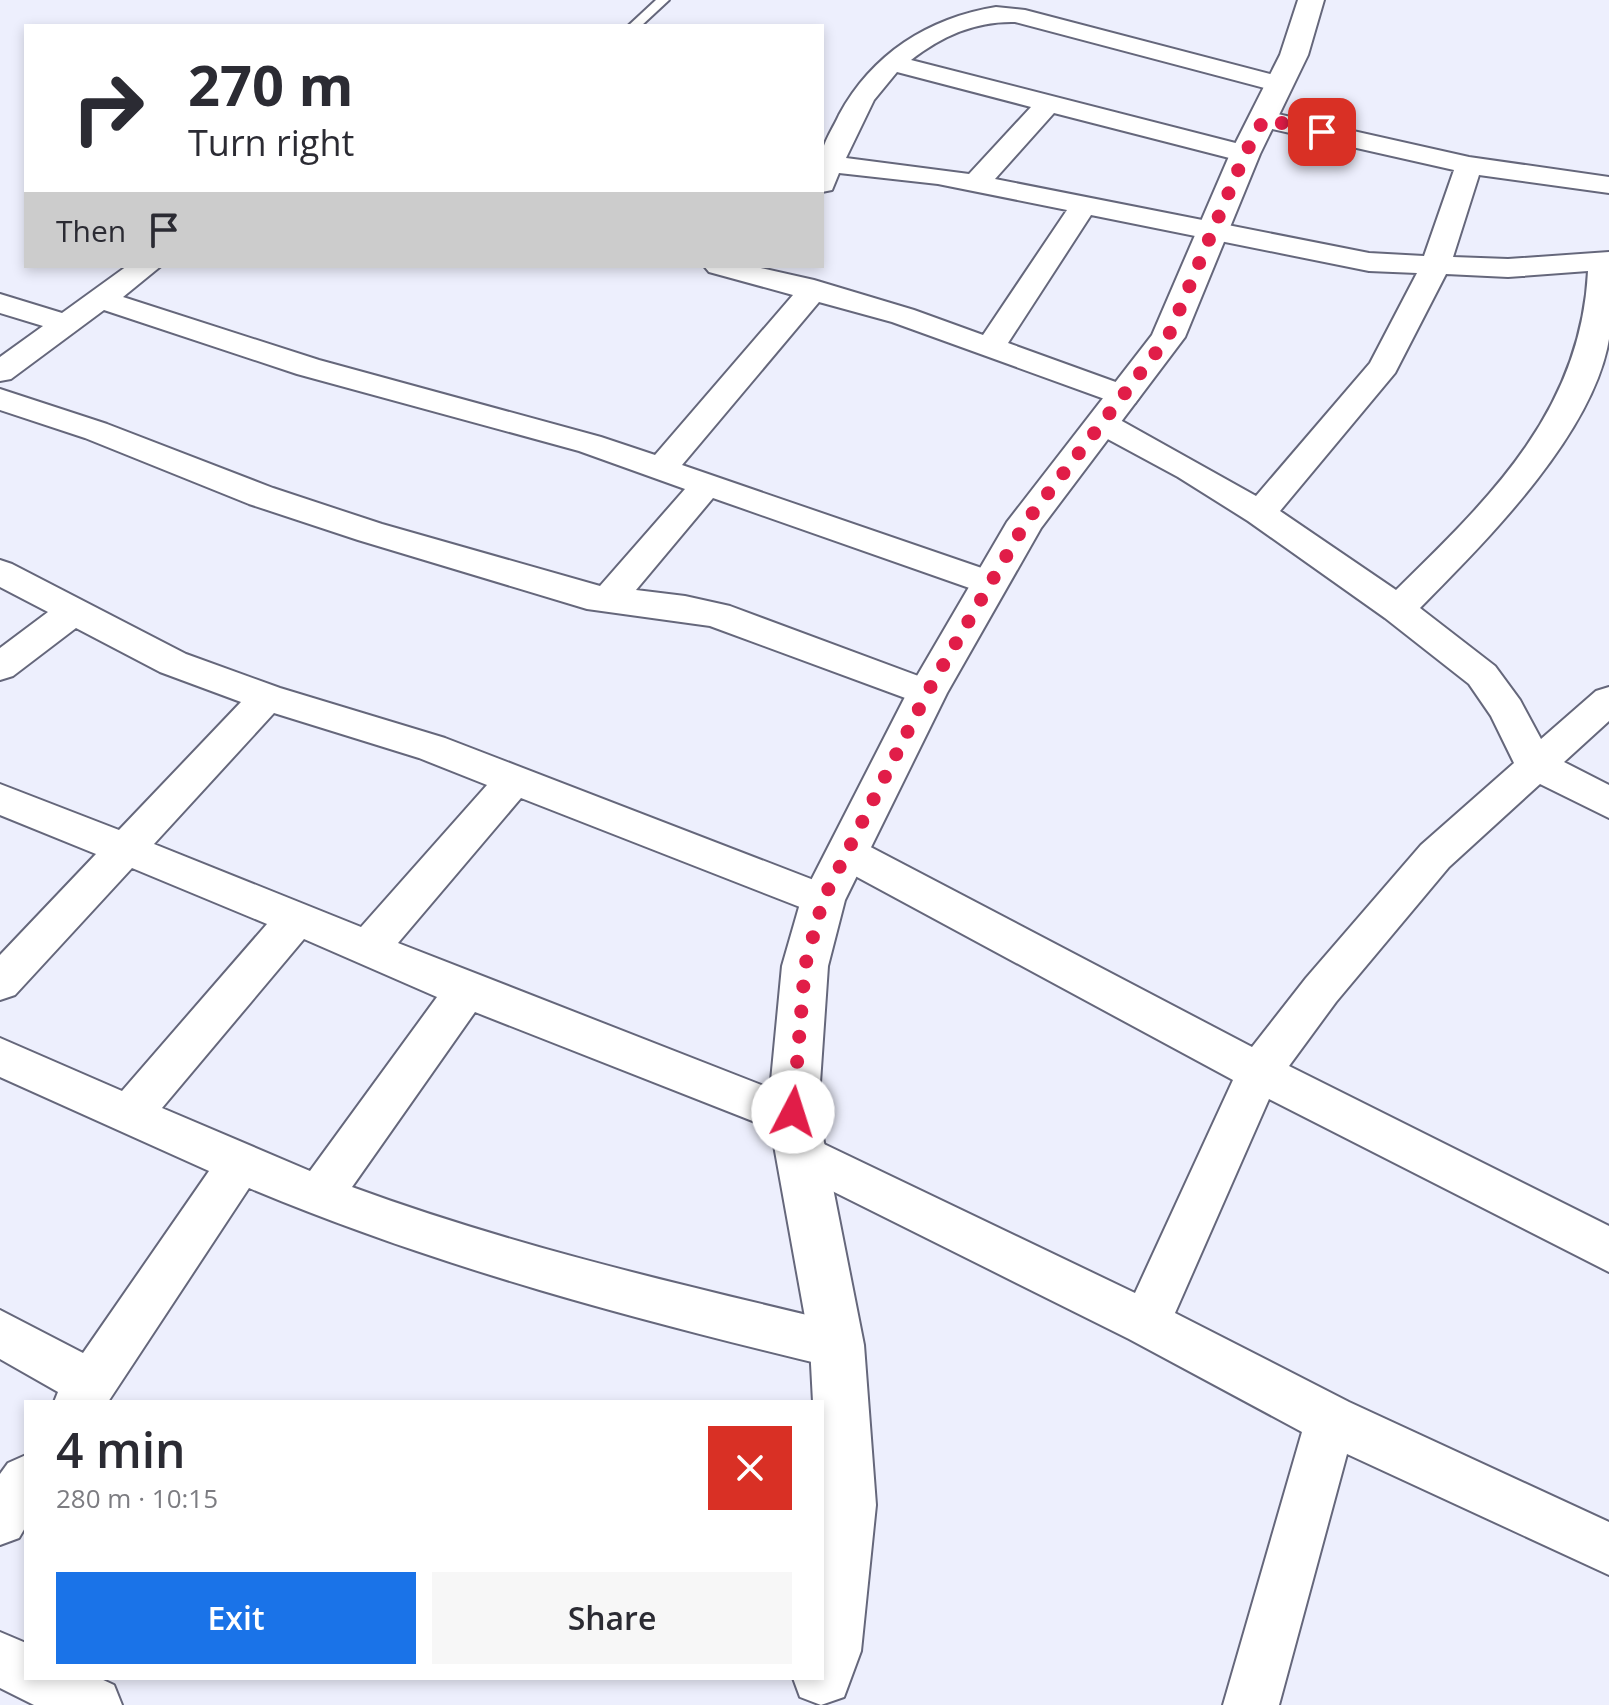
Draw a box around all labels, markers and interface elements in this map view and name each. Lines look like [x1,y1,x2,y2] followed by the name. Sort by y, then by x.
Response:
[188,46,354,122] text: 270 m
[56,56,160,160] icon: right
[1288,98,1356,166] pin
[1300,110,1344,154] icon: arrive
[188,118,354,167] text: Turn right
[142,208,186,252] icon: arrive
[56,210,126,251] text: Then
[751,1070,835,1154] position arrow
[56,1417,186,1482] text: 4 min
[708,1426,792,1510] button: close
[56,1480,218,1516] text: 280 m · 10:15
[56,1572,416,1664] button: Exit
[432,1572,792,1664] button: Share

